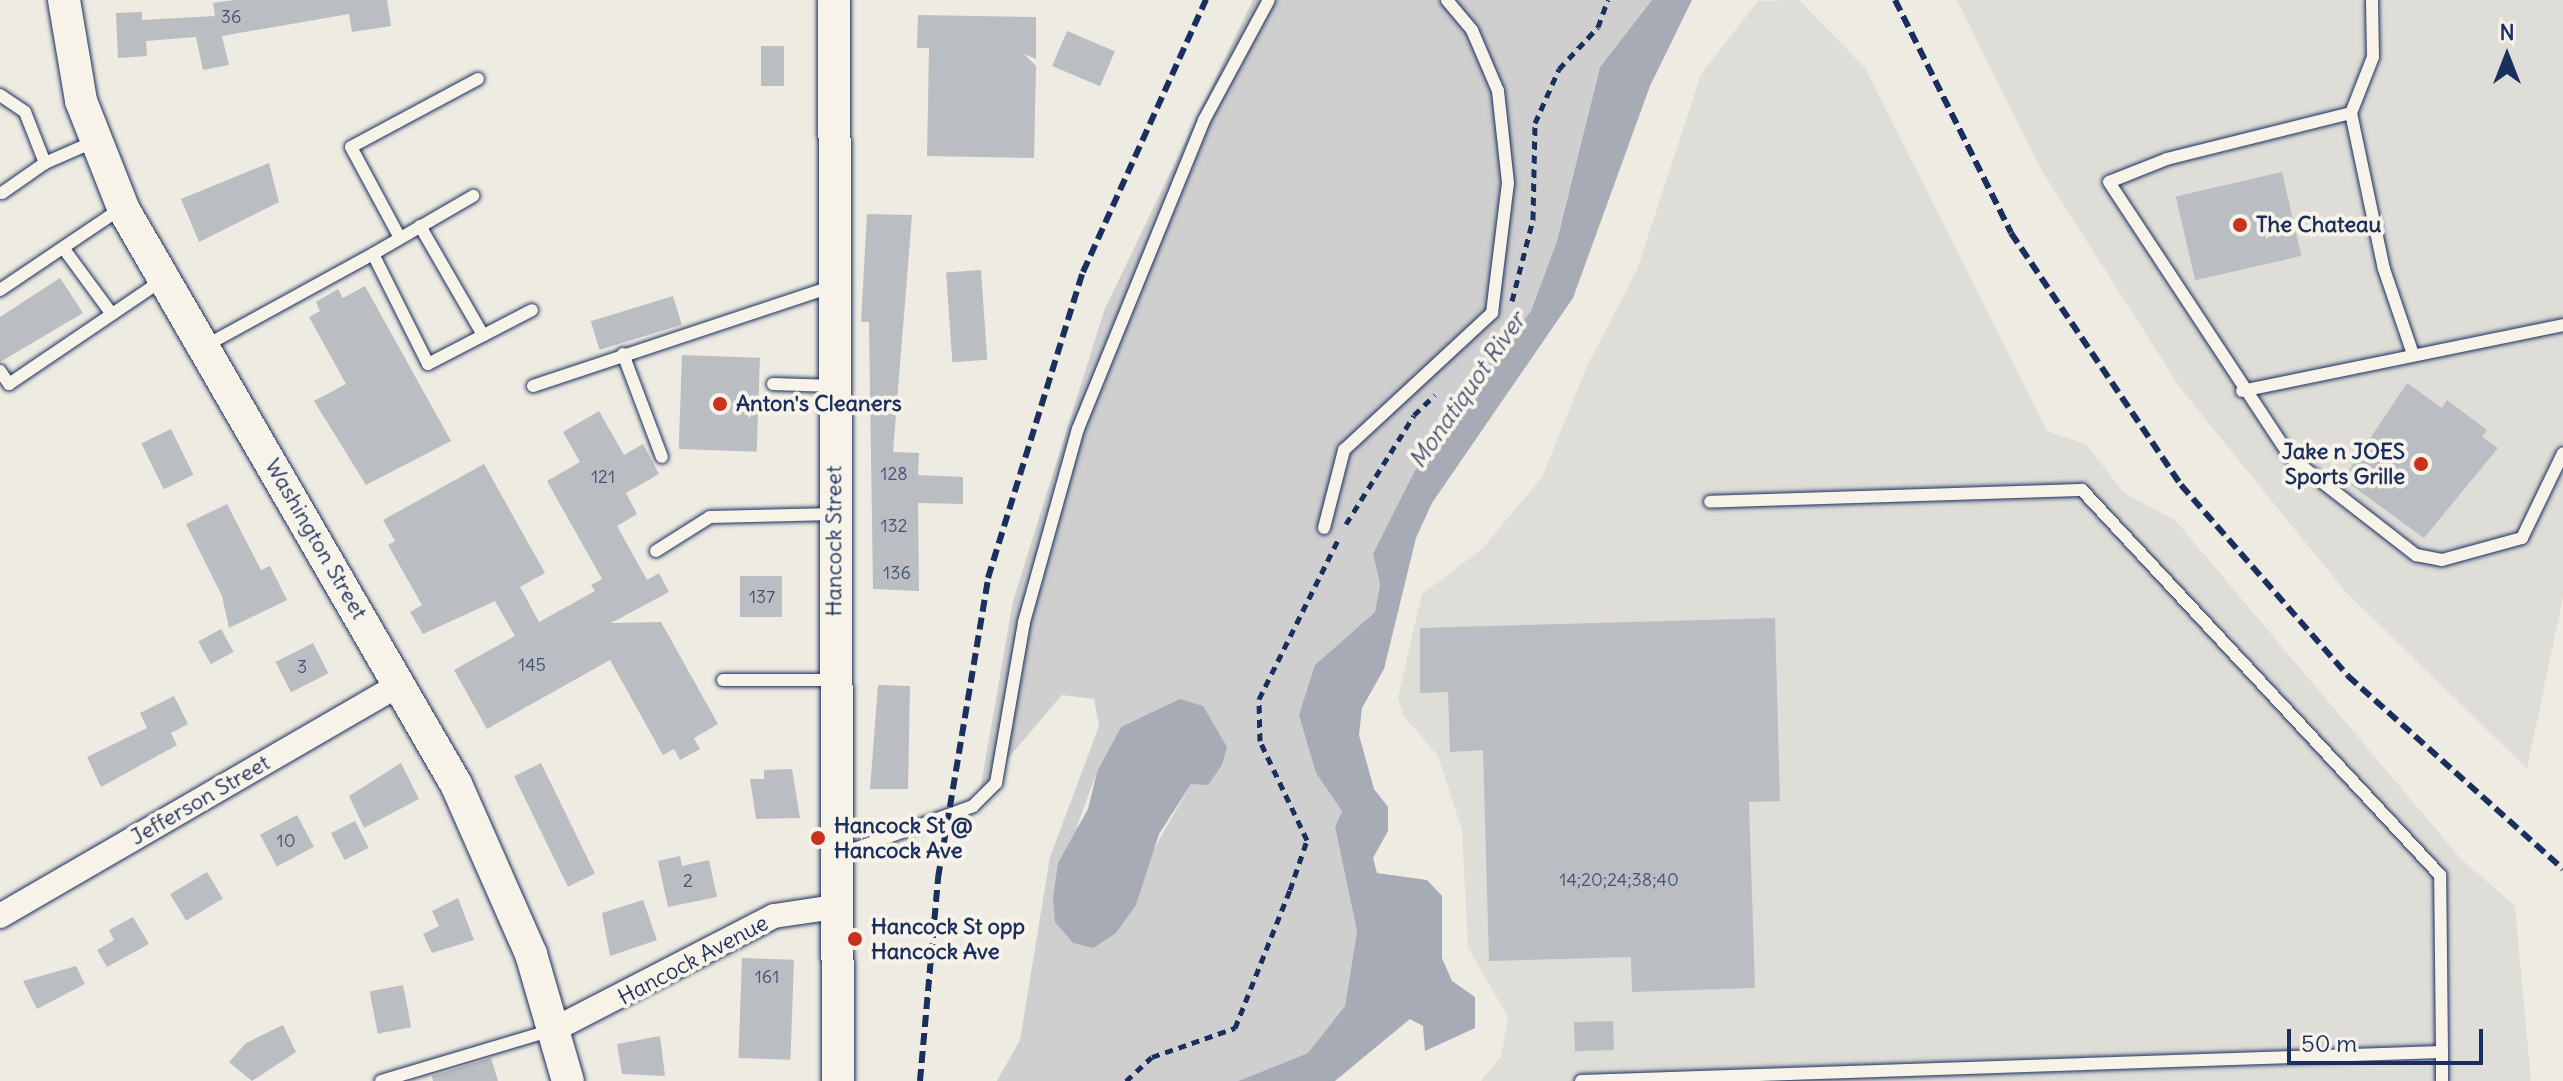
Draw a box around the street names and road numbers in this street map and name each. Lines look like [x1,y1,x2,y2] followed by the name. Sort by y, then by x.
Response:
[259,454,373,624] street label: Washington Street
[821,466,847,616] street label: Hancock Street
[126,749,274,851] street label: Jefferson Street
[614,909,772,1011] street label: Hancock Avenue

